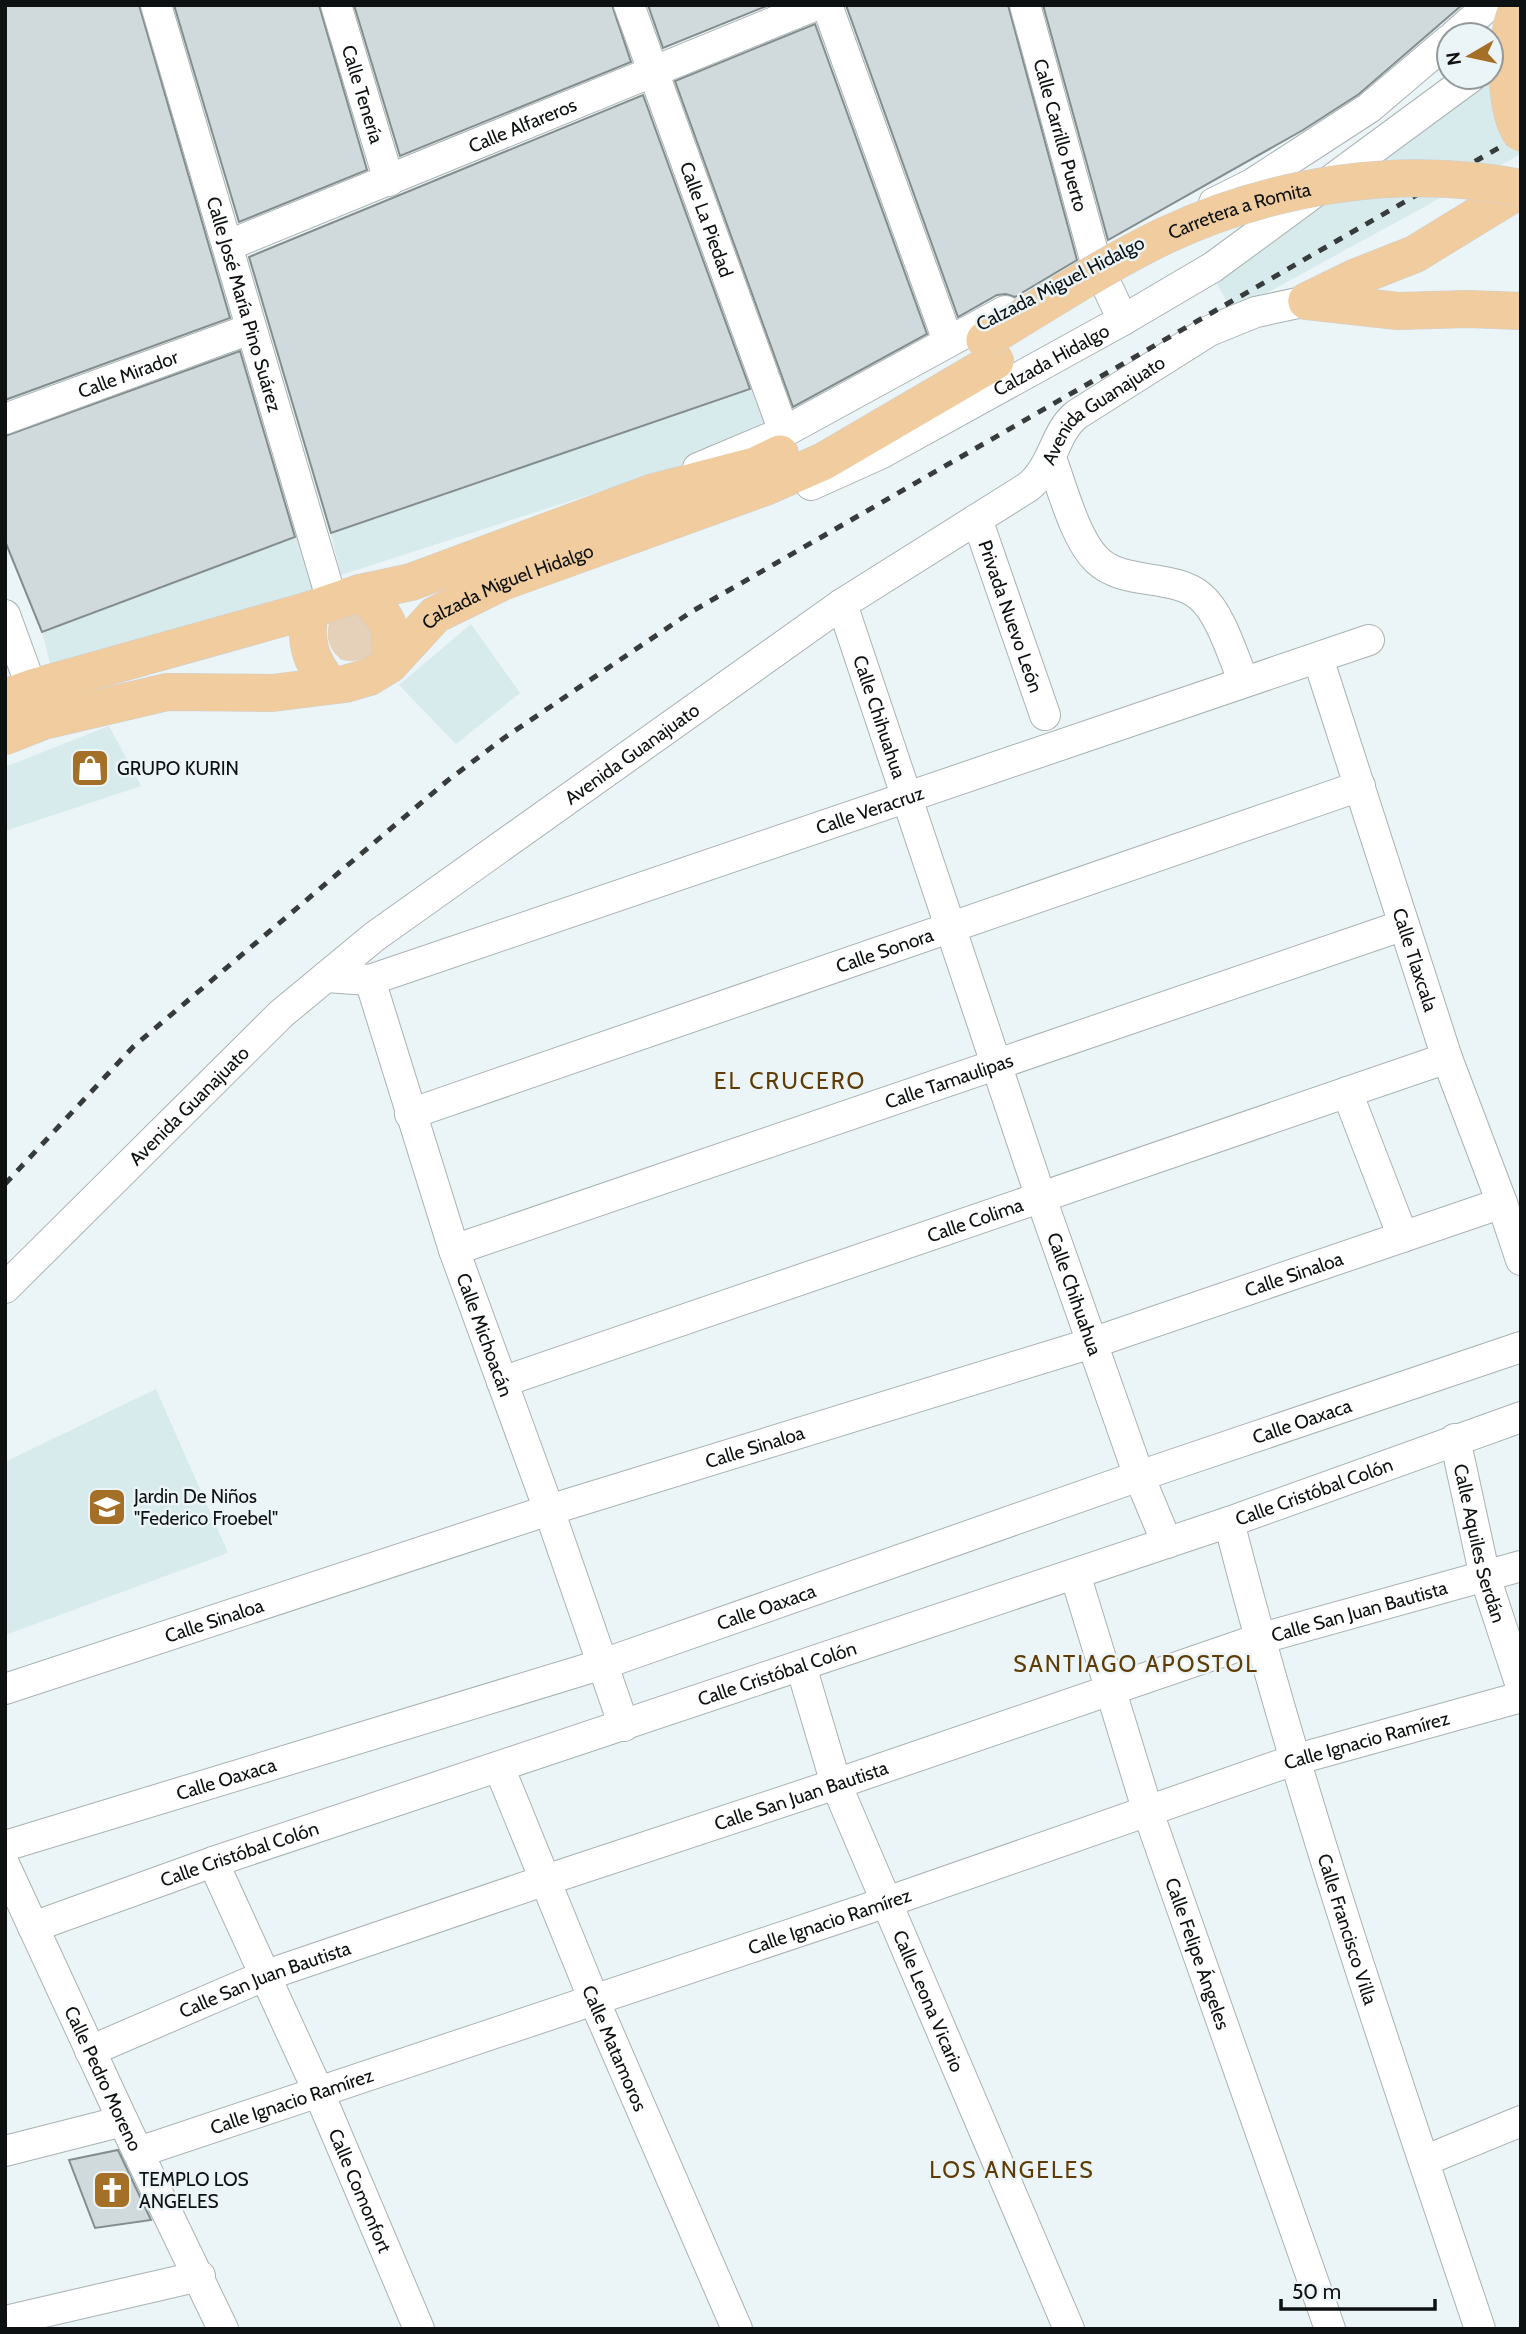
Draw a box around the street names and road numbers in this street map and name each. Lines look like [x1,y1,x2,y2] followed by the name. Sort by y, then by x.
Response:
[337,42,388,146] street label: Calle Tenería
[1028,56,1092,214] street label: Calle Carrillo Puerto
[465,93,580,158] street label: Calle Alfareros
[675,158,738,280] street label: Calle La Piedad
[1164,178,1313,245] street label: Carretera a Romita
[202,194,286,415] street label: Calle José María Pino Suárez
[972,231,1148,336] street label: Calzada Miguel Hidalgo
[989,319,1113,401] street label: Calzada Hidalgo
[75,345,181,403] street label: Calle Mirador
[1037,351,1169,469] street label: Avenida Guanajuato
[973,537,1047,696] street label: Privada Nuevo León
[417,539,597,634] street label: Calzada Miguel Hidalgo
[848,652,911,782] street label: Calle Chihuahua
[560,698,704,810] street label: Avenida Guanajuato
[813,781,927,839] street label: Calle Veracruz
[1387,905,1442,1014] street label: Calle Tlaxcala
[833,923,936,978] street label: Calle Sonora
[124,1041,254,1170] street label: Avenida Guanajuato
[882,1049,1016,1114] street label: Calle Tamaulipas
[924,1193,1026,1247] street label: Calle Colima
[1042,1229,1107,1358] street label: Calle Chihuahua
[1242,1247,1346,1302] street label: Calle Sinaloa
[451,1270,518,1400] street label: Calle Michoacán
[1249,1394,1355,1449] street label: Calle Oaxaca
[703,1421,807,1473] street label: Calle Sinaloa
[1232,1453,1396,1531] street label: Calle Cristóbal Colón
[1449,1462,1510,1626] street label: Calle Aquiles Serdán
[1269,1576,1450,1647] street label: Calle San Juan Bautista
[714,1579,819,1635] street label: Calle Oaxaca
[162,1594,266,1648] street label: Calle Sinaloa
[695,1637,859,1711] street label: Calle Cristóbal Colón
[1281,1706,1452,1775] street label: Calle Ignacio Ramírez
[173,1753,279,1805] street label: Calle Oaxaca
[711,1756,891,1836] street label: Calle San Juan Bautista
[157,1816,322,1892] street label: Calle Cristóbal Colón
[1312,1851,1382,2007] street label: Calle Francisco Villa
[1160,1875,1235,2033] street label: Calle Felipe Ángeles
[745,1883,914,1960] street label: Calle Ignacio Ramírez
[888,1927,969,2076] street label: Calle Leona Vicario
[176,1936,353,2023] street label: Calle San Juan Bautista
[577,1982,652,2115] street label: Calle Matamoros
[59,2002,147,2155] street label: Calle Pedro Moreno
[207,2063,376,2139] street label: Calle Ignacio Ramírez
[323,2125,396,2257] street label: Calle Comonfort

